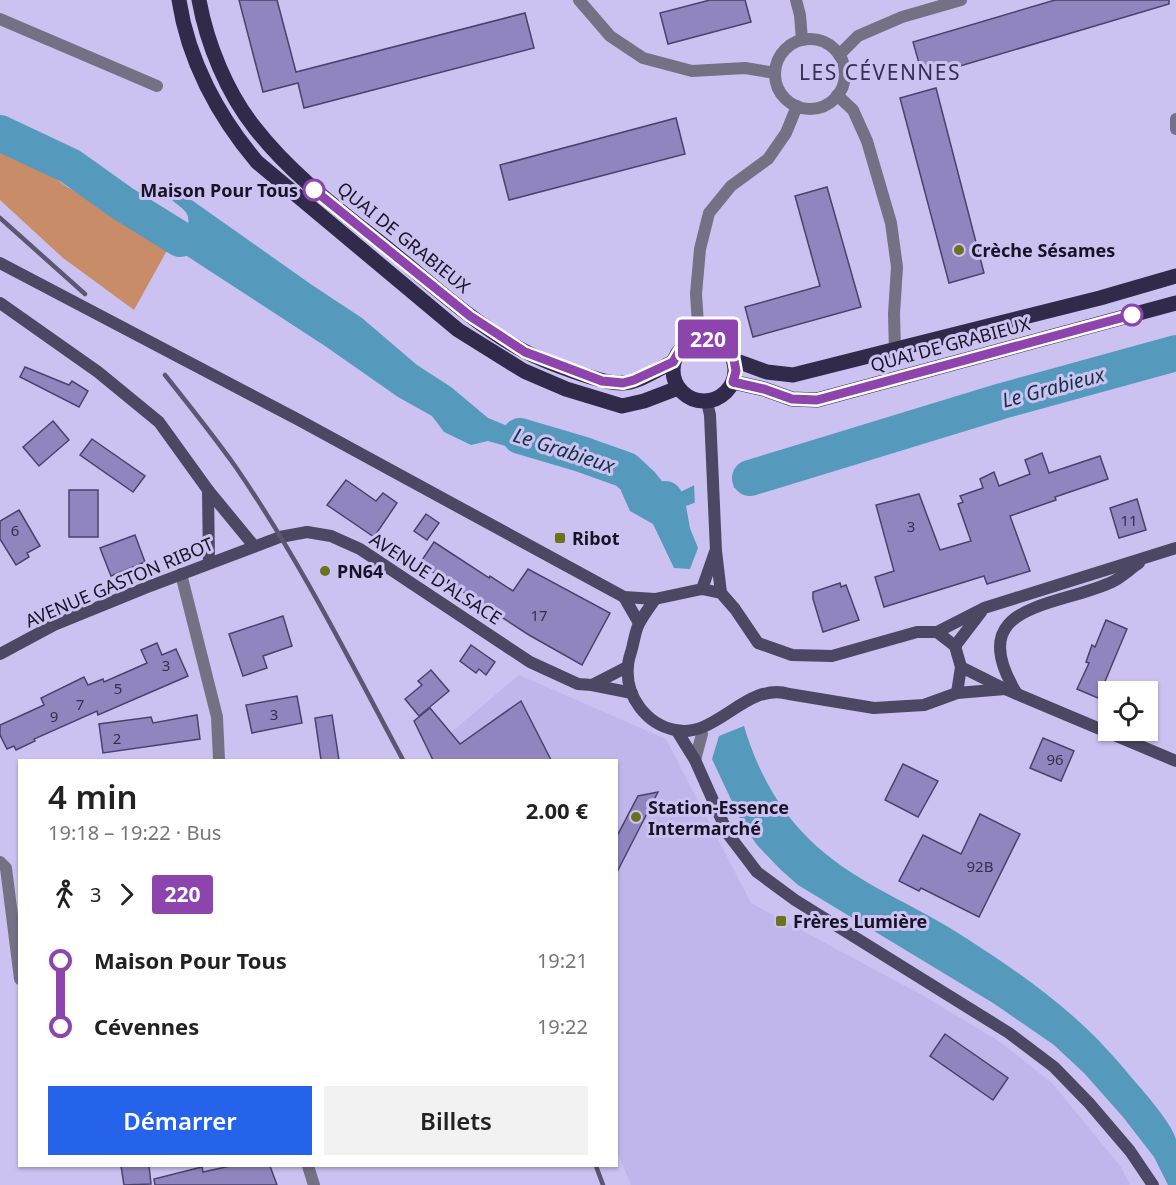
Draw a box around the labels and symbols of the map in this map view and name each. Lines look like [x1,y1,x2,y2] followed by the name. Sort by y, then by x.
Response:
[799,58,961,86] district label: LES CÉVENNES
[333,176,476,298] street label: QUAI DE GRABIEUX
[140,178,298,202] place label: Maison Pour Tous
[303,179,325,201] marker: Maison Pour Tous
[971,238,1115,262] place label: Crèche Sésames
[952,243,966,257] marker: Crèche Sésames
[1121,304,1143,326] unlabelled marker
[867,311,1033,377] street label: QUAI DE GRABIEUX
[674,320,742,358] line badge: 220
[999,360,1109,414] water label: Le Grabieux
[510,421,619,480] water label: Le Grabieux
[1120,510,1138,530] house number: 11
[907,516,915,536] house number: 3
[11,520,19,540] house number: 6
[366,526,506,630] street label: AVENUE D'ALSACE
[572,526,620,550] place label: Ribot
[21,531,217,633] street label: AVENUE GASTON RIBOT
[553,531,567,545] marker: Ribot
[337,559,383,583] place label: PN64
[318,564,332,578] marker: PN64
[530,605,548,625] house number: 17
[162,655,170,675] house number: 3
[114,678,122,698] house number: 5
[76,694,84,714] house number: 7
[270,704,278,724] house number: 3
[50,706,58,726] house number: 9
[113,728,121,748] house number: 2
[1046,749,1064,769] house number: 96
[648,795,789,840] place label: Station-Essence Intermarché
[629,810,643,824] marker: Station-Essence Intermarché
[967,856,993,876] house number: 92B
[793,909,927,933] place label: Frères Lumière
[774,914,788,928] marker: Frères Lumière

